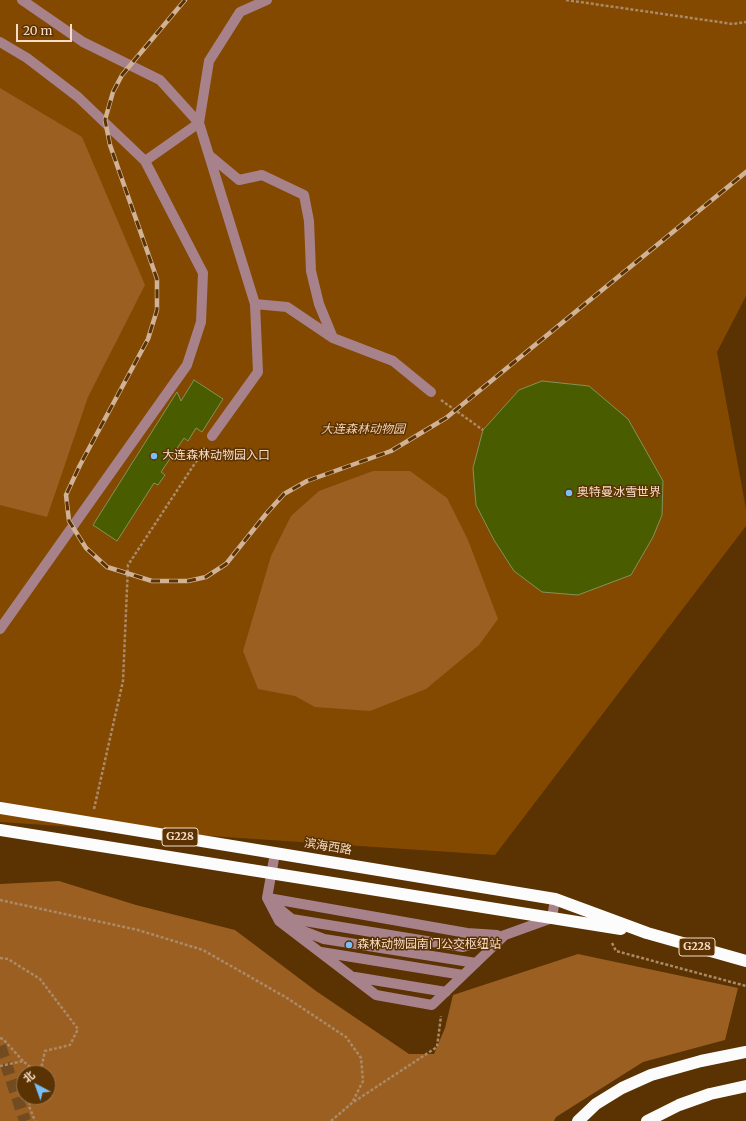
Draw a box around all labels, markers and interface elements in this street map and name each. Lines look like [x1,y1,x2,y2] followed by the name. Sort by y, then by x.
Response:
[18,16,74,42] scale bar
[23,23,52,38] text: 20 m
[321,423,405,437] park label: 大连森林动物园
[162,449,270,463] place label: 大连森林动物园入口
[149,451,159,461] marker: 大连森林动物园入口
[577,486,661,500] place label: 奥特曼冰雪世界
[564,488,574,498] marker: 奥特曼冰雪世界
[162,828,198,846] road number: G228
[303,836,353,858] street label: 滨海西路
[357,938,501,952] place label: 森林动物园南门公交枢纽站
[679,938,715,956] road number: G228
[344,940,354,950] marker: 森林动物园南门公交枢纽站
[16,1065,56,1105] north arrow
[20,1068,38,1086] text: 北

